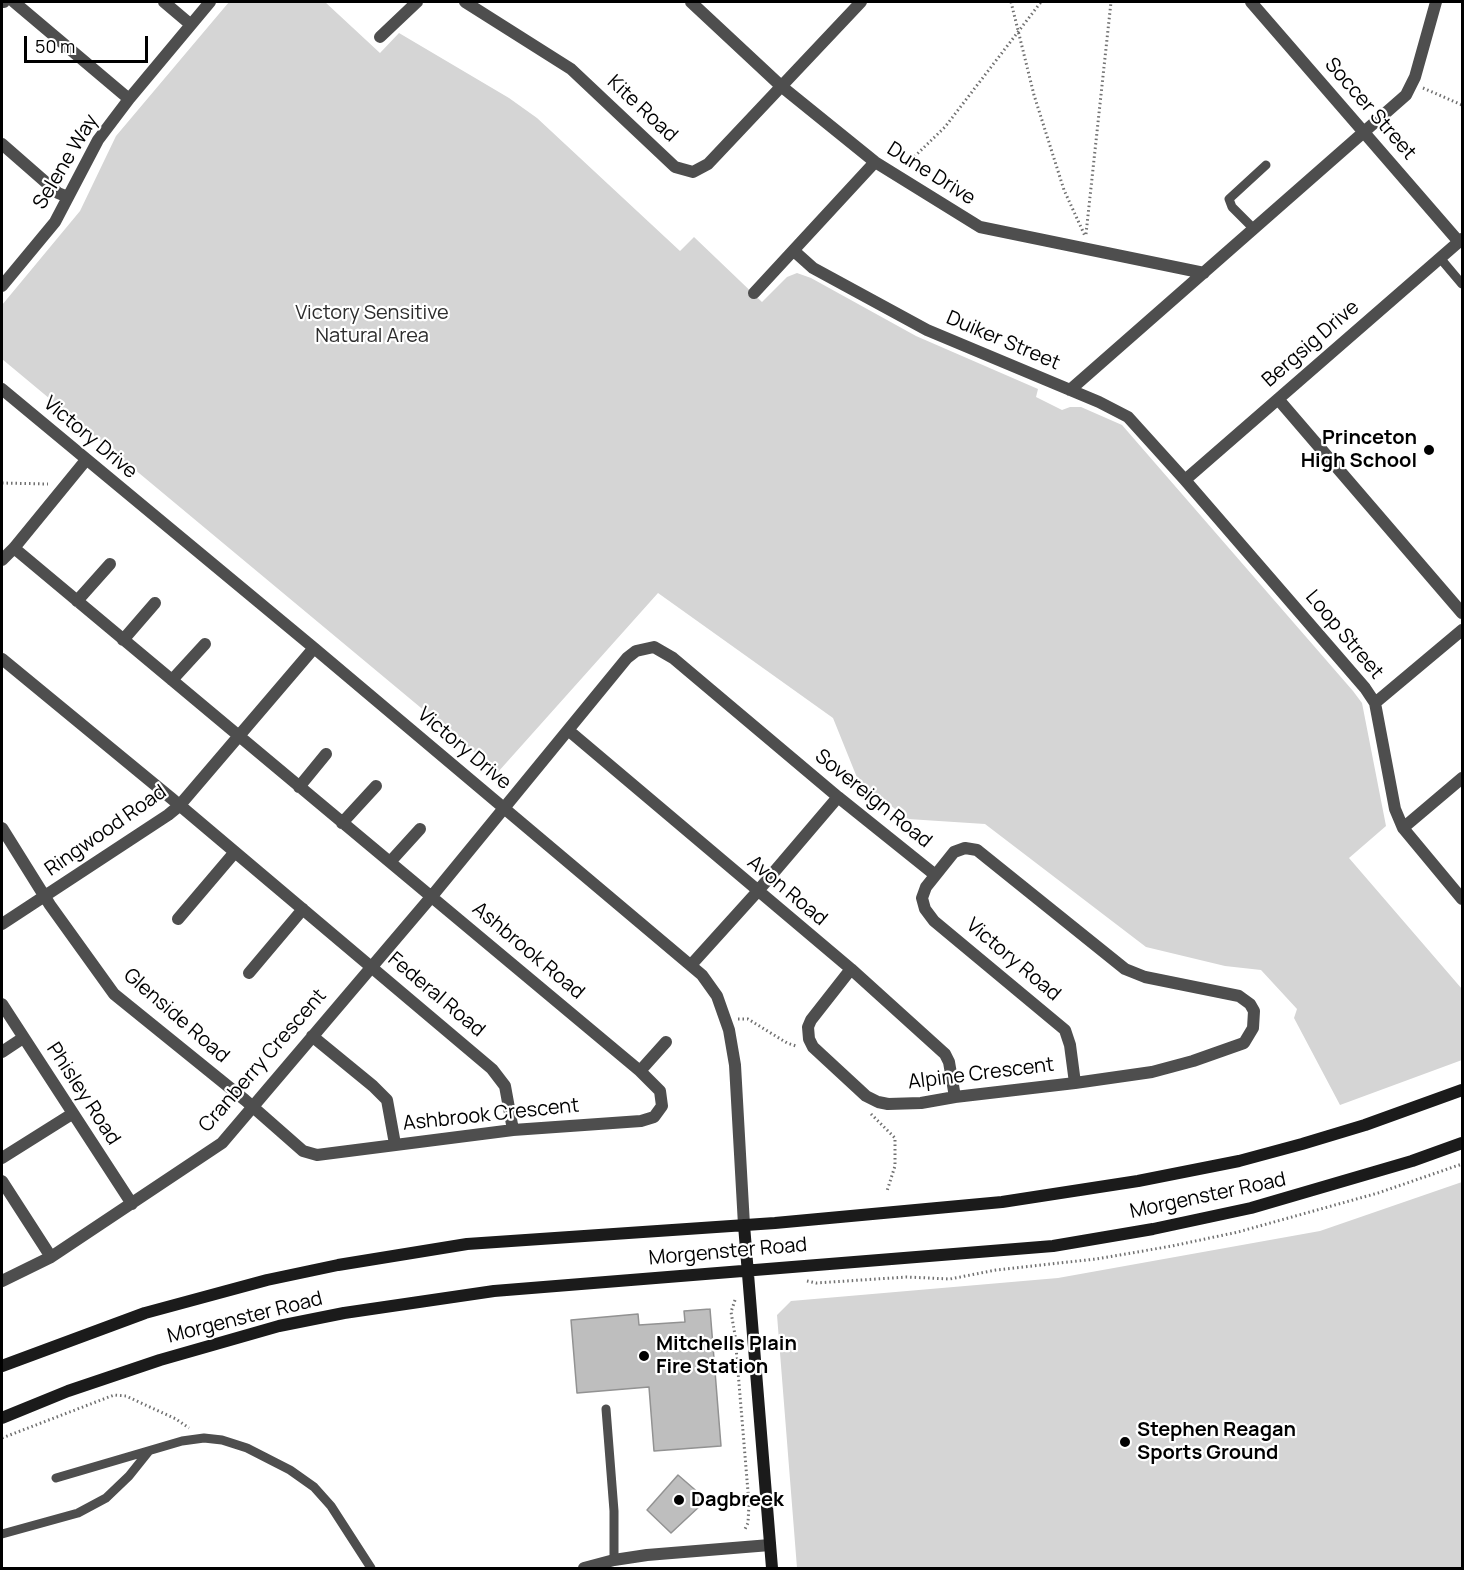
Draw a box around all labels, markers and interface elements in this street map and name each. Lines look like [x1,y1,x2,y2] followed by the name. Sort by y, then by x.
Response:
[27,24,152,62] scale bar
[35,34,75,58] text: 50 m
[1319,53,1421,165] street label: Soccer Street
[602,70,682,148] street label: Kite Road
[28,110,104,214] street label: Selene Way
[882,137,980,211] street label: Dune Drive
[1258,295,1364,393] street label: Bergsig Drive
[295,301,449,348] park label: Victory Sensitive Natural Area
[942,306,1064,376] street label: Duiker Street
[38,392,142,484] street label: Victory Drive
[1301,426,1417,473] place label: Princeton High School
[1422,443,1436,457] marker: Princeton High School
[1300,586,1388,684] street label: Loop Street
[412,703,516,795] street label: Victory Drive
[810,744,936,854] street label: Sovereign Road
[41,780,171,882] street label: Ringwood Road
[742,851,832,931] street label: Avon Road
[467,897,589,1005] street label: Ashbrook Road
[961,914,1065,1006] street label: Victory Road
[383,948,489,1042] street label: Federal Road
[118,964,234,1068] street label: Glenside Road
[194,984,332,1138] street label: Cranberry Crescent
[41,1038,125,1150] street label: Phisley Road
[907,1053,1055,1095] street label: Alpine Crescent
[402,1094,580,1136] street label: Ashbrook Crescent
[1128,1168,1288,1224] street label: Morgenster Road
[648,1233,808,1271] street label: Morgenster Road
[165,1287,325,1349] street label: Morgenster Road
[656,1332,797,1379] place label: Mitchells Plain Fire Station
[637,1349,651,1363] marker: Mitchells Plain Fire Station
[1137,1418,1296,1465] place label: Stephen Reagan Sports Ground
[1118,1435,1132,1449] marker: Stephen Reagan Sports Ground
[691,1488,784,1512] place label: Dagbreek
[672,1493,686,1507] marker: Dagbreek

